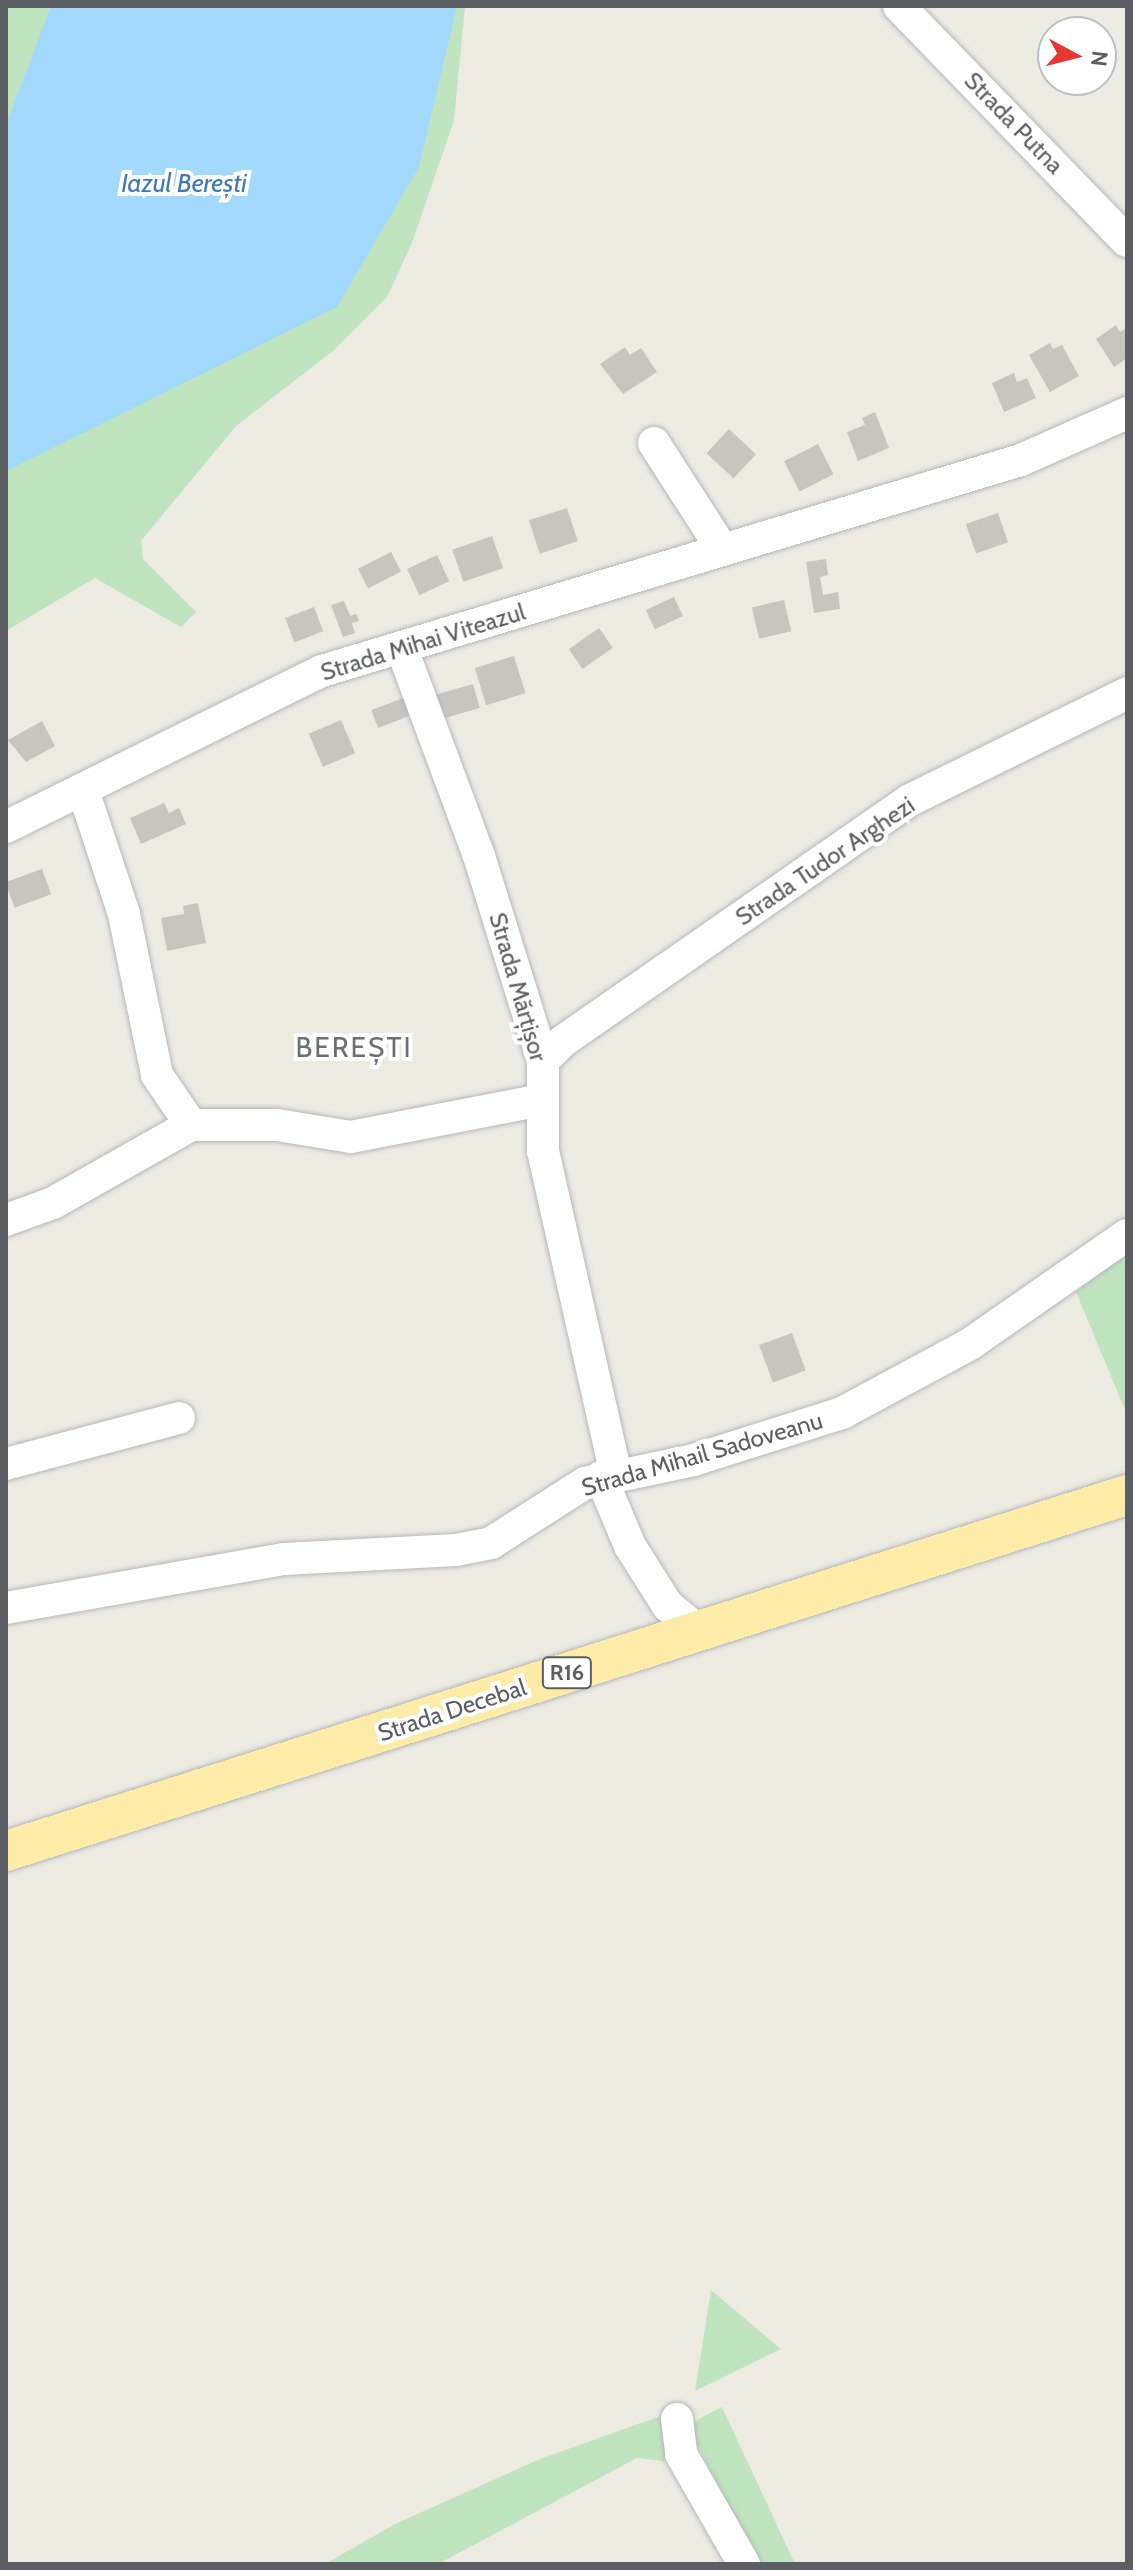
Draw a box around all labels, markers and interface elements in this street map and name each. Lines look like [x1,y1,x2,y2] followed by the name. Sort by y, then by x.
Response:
[1037,16,1117,96] north arrow
[1085,49,1114,68] text: N
[958,66,1070,180] street label: Strada Putna
[121,168,247,200] water label: Iazul Berești
[317,597,529,687] street label: Strada Mihai Viteazul
[730,790,920,932] street label: Strada Tudor Arghezi
[483,909,553,1065] street label: Strada Mărțișor
[295,1030,413,1064] district label: BEREȘTI
[578,1406,826,1502] street label: Strada Mihail Sadoveanu
[541,1655,593,1691] road number: R16
[374,1673,530,1747] street label: Strada Decebal

